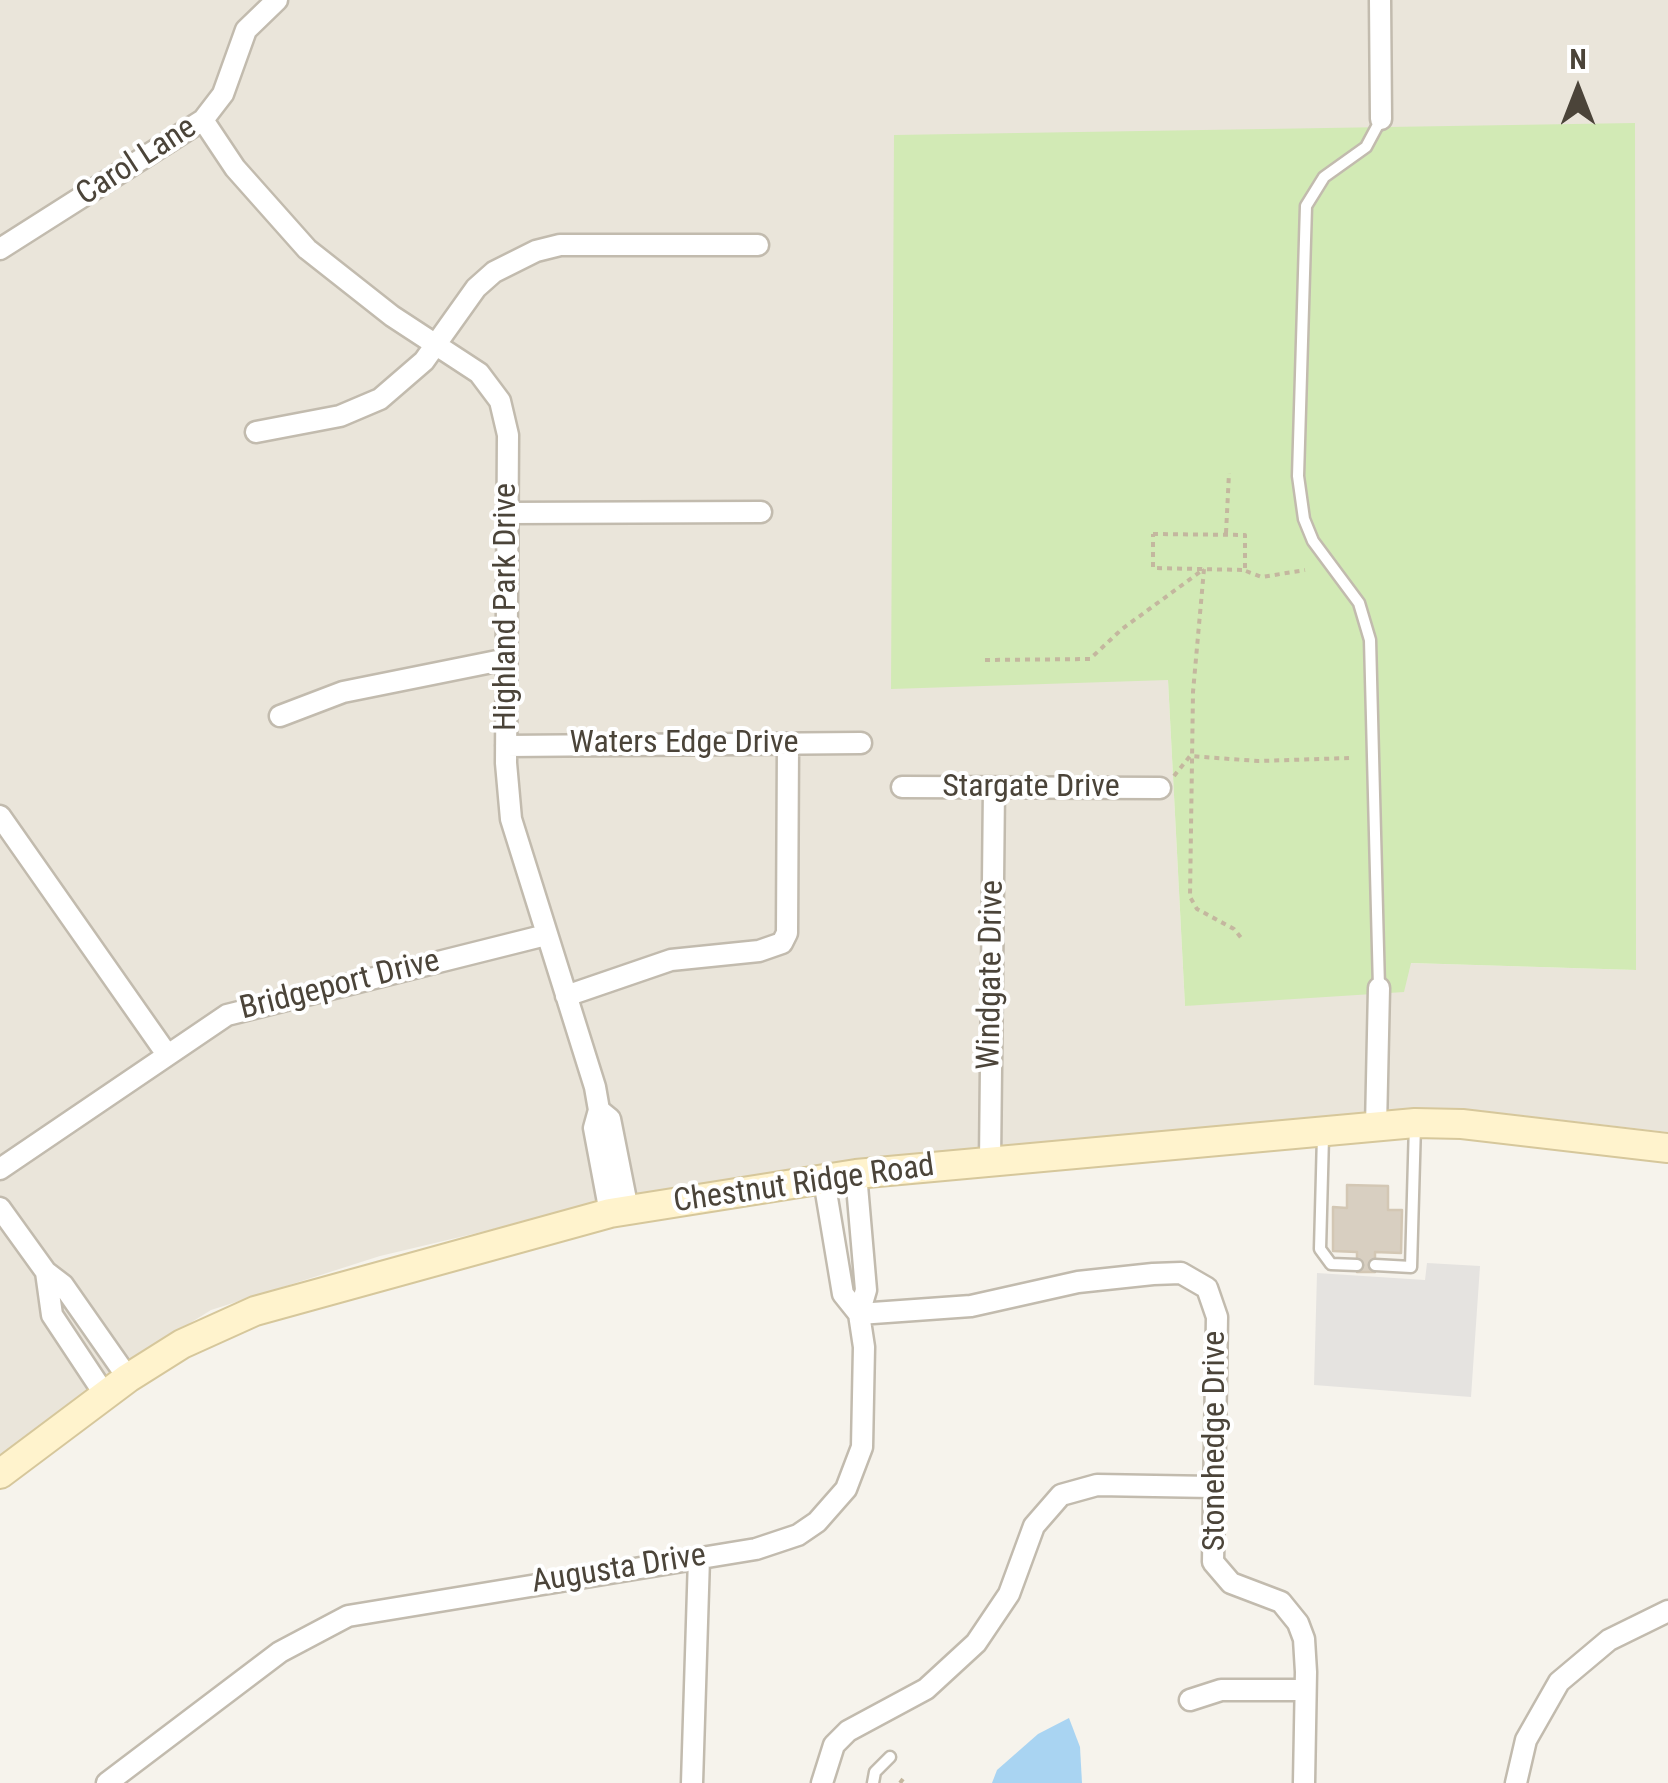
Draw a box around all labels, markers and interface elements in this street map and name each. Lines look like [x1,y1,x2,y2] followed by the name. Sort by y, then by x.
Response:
[1528,40,1628,140] north arrow
[1569,43,1587,76] text: N
[70,109,204,215] street label: Carol Lane
[488,483,526,731] street label: Highland Park Drive
[570,725,798,763] street label: Waters Edge Drive
[942,769,1120,807] street label: Stargate Drive
[971,880,1013,1070] street label: Windgate Drive
[236,943,444,1029] street label: Bridgeport Drive
[671,1148,937,1222] street label: Chestnut Ridge Road
[1197,1331,1235,1551] street label: Stonehedge Drive
[529,1537,709,1603] street label: Augusta Drive

